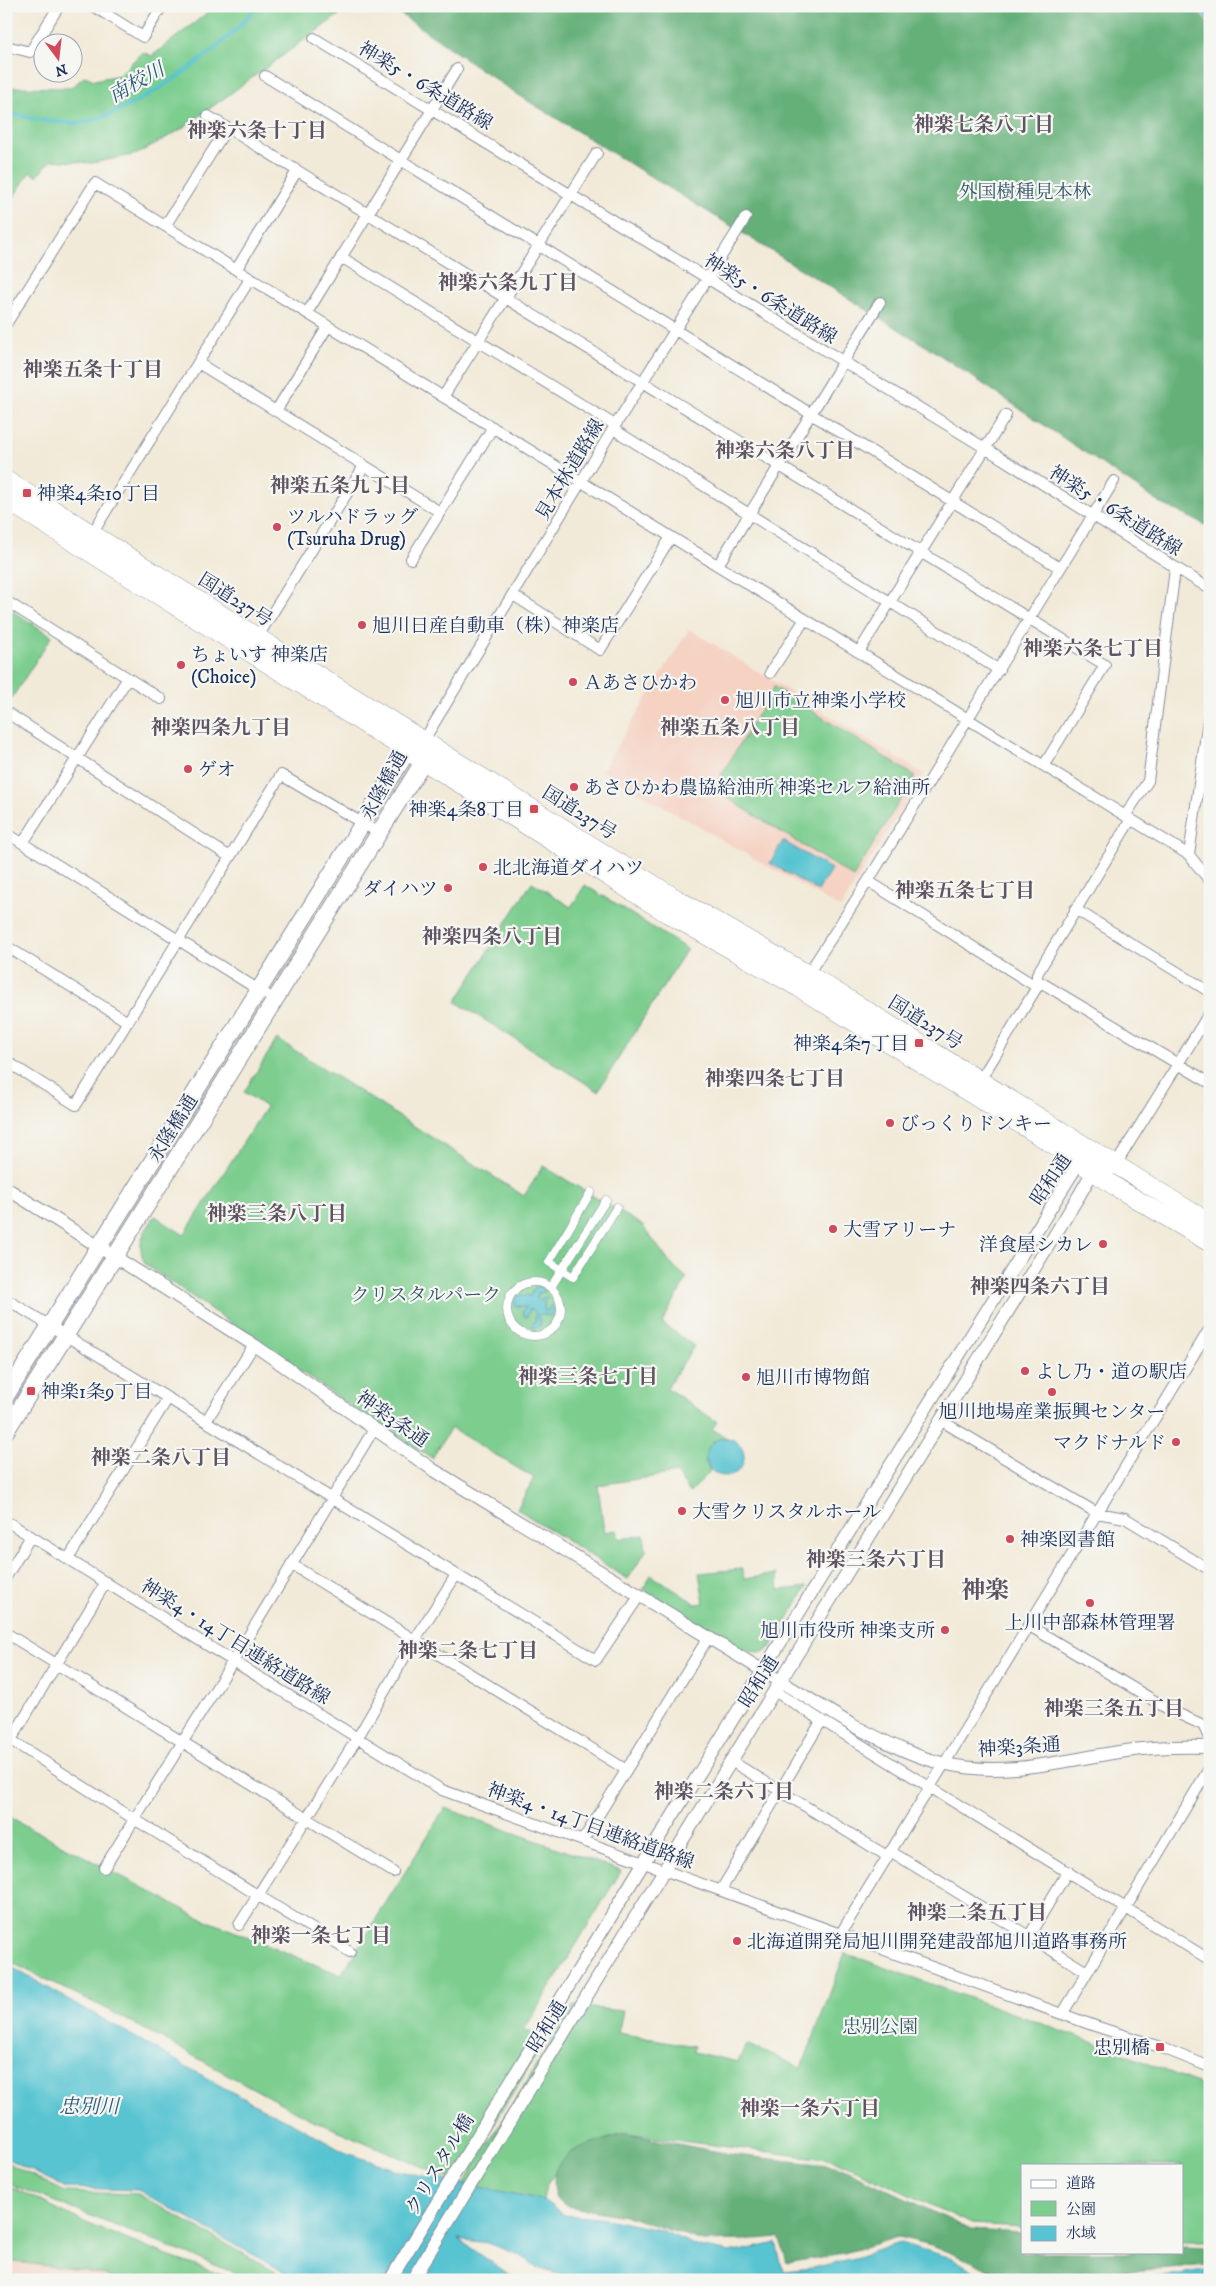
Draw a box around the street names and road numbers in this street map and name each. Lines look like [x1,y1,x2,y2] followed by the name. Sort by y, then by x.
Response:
[354,37,496,135] street label: 神楽5・6条道路線
[700,249,841,349] street label: 神楽5・6条道路線
[531,415,610,525] street label: 見本林道路線
[1045,461,1186,561] street label: 神楽5・6条道路線
[194,568,277,632] street label: 国道237号
[356,747,413,825] street label: 永隆橋通
[538,781,621,845] street label: 国道237号
[884,991,967,1055] street label: 国道237号
[143,1090,203,1167] street label: 永隆橋通
[1026,1150,1077,1210] street label: 昭和通
[352,1386,433,1452] street label: 神楽3条通
[136,1575,334,1710] street label: 神楽4・14丁目連絡道路線
[734,1652,784,1712] street label: 昭和通
[977,1733,1061,1762] street label: 神楽3条通
[484,1778,697,1875] street label: 神楽4・14丁目連絡道路線
[522,1997,572,2057] street label: 昭和通
[401,2110,479,2219] street label: クリスタル橋

